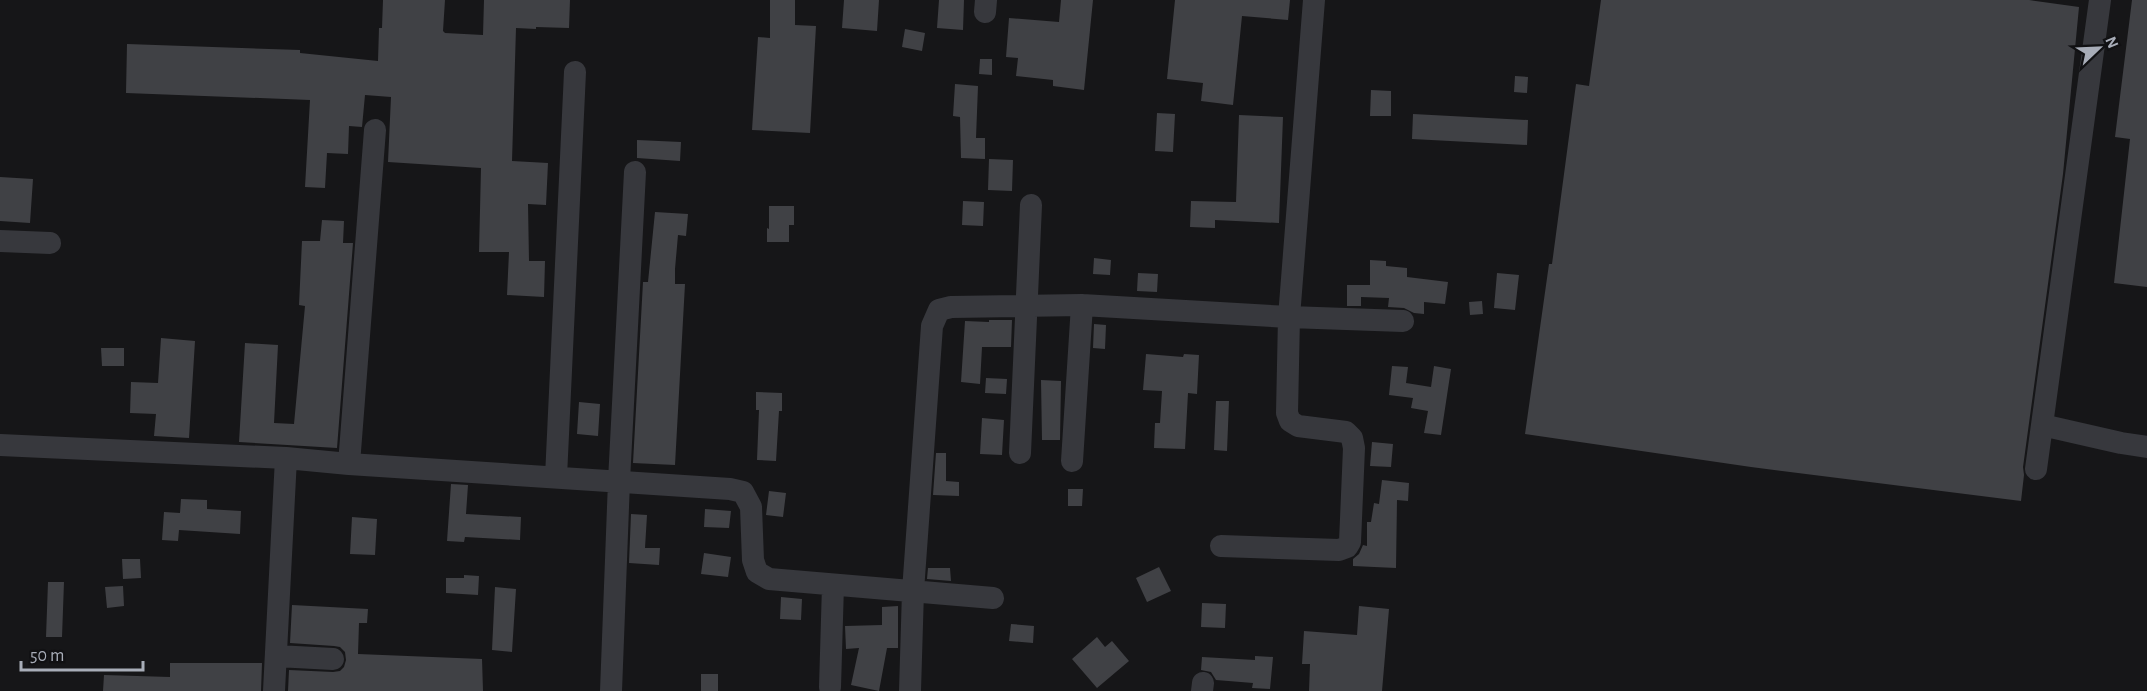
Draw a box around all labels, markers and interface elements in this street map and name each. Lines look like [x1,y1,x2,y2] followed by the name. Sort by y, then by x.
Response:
[2069,18,2129,78] north arrow
[2102,34,2121,51] text: N
[21,634,142,672] scale bar
[30,647,64,665] text: 50 m

